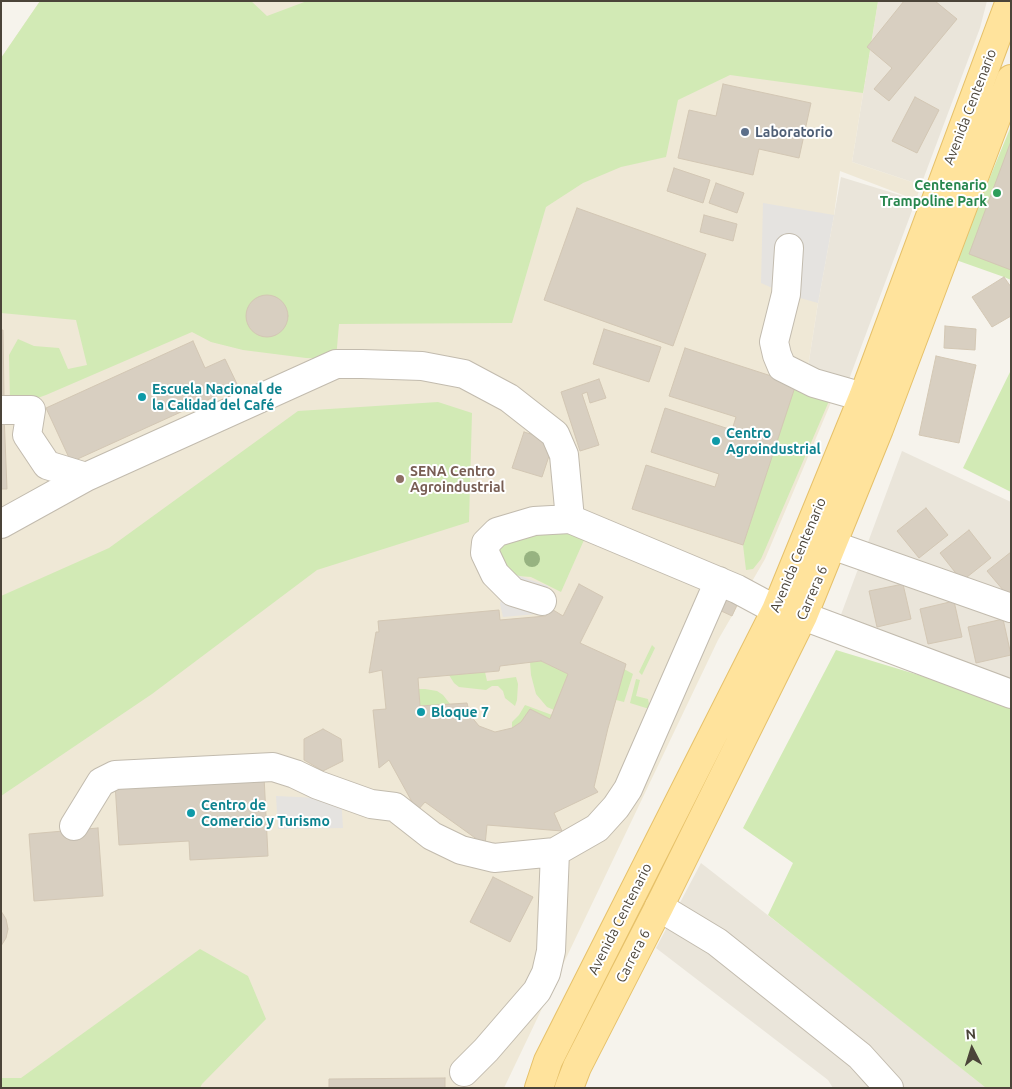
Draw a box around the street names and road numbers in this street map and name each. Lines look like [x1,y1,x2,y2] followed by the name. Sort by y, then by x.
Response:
[940,47,1000,167] street label: Avenida Centenario
[766,495,830,615] street label: Avenida Centenario
[793,563,831,623] street label: Carrera 6
[585,860,655,978] street label: Avenida Centenario
[612,926,654,986] street label: Carrera 6

